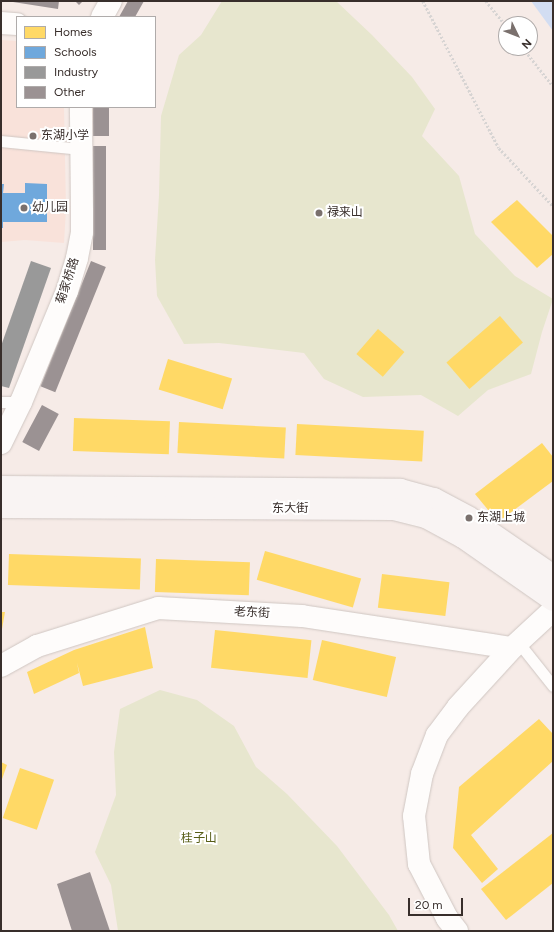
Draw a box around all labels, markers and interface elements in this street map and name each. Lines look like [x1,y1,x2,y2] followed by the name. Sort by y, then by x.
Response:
[16,16,156,108] legend
[498,16,538,56] north arrow
[54,25,92,39] text: Homes
[519,36,534,51] text: N
[54,45,97,59] text: Schools
[54,65,98,79] text: Industry
[54,85,85,99] text: Other
[41,129,89,143] place label: 东湖小学
[28,131,38,141] marker: 东湖小学
[32,201,68,215] place label: 幼儿园
[19,203,29,213] marker: 幼儿园
[327,206,363,220] place label: 禄来山
[314,208,324,218] marker: 禄来山
[54,256,82,306] street label: 菊家桥路
[272,502,308,516] street label: 东大街
[477,511,525,525] place label: 东湖上城
[464,513,474,523] marker: 东湖上城
[234,605,270,621] street label: 老东街
[181,832,217,846] park label: 桂子山
[410,890,465,916] scale bar
[415,898,443,912] text: 20 m

